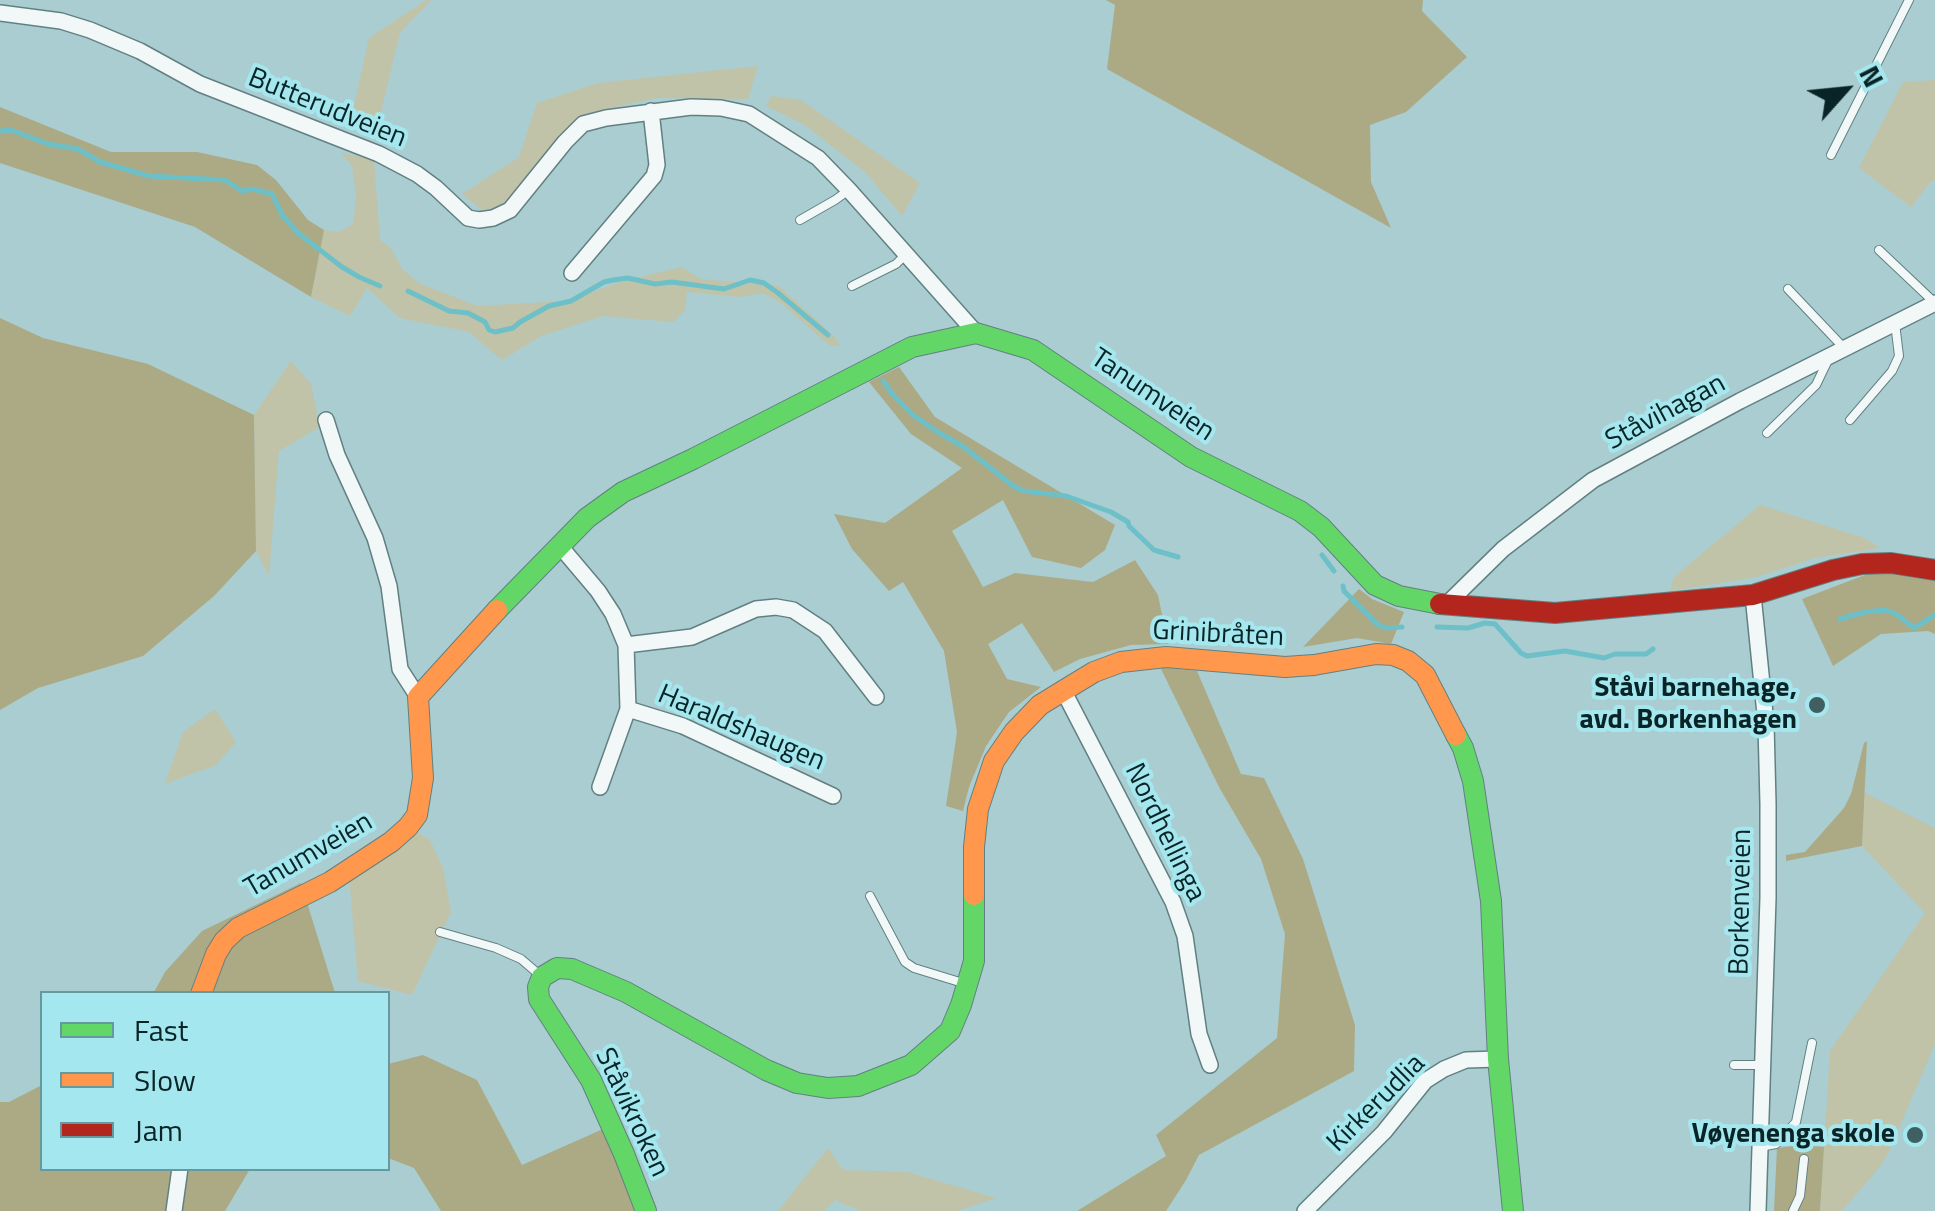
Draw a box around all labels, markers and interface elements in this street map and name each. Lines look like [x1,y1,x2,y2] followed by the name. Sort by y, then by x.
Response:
[1795,40,1895,140] north arrow
[1849,58,1896,95] text: N
[243,62,411,156] street label: Butterudveien
[1084,342,1220,450] street label: Tanumveien
[1600,367,1732,459] street label: Ståvihagan
[1151,615,1285,655] street label: Grinibråten
[1580,672,1797,738] place label: Ståvi barnehage, avd. Borkenhagen
[652,679,830,779] street label: Haraldshaugen
[1806,694,1828,716] marker: Ståvi barnehage, avd. Borkenhagen
[1116,758,1212,908] street label: Nordhellinga
[239,806,379,906] street label: Tanumveien
[1724,828,1760,976] street label: Borkenveien
[40,991,390,1171] legend
[134,1007,188,1053] text: Fast
[587,1043,675,1183] street label: Ståvikroken
[1321,1048,1433,1160] street label: Kirkerudlia
[134,1057,196,1103] text: Slow
[134,1107,183,1153] text: Jam
[1691,1118,1895,1152] place label: Vøyenenga skole
[1904,1124,1926,1146] marker: Vøyenenga skole

